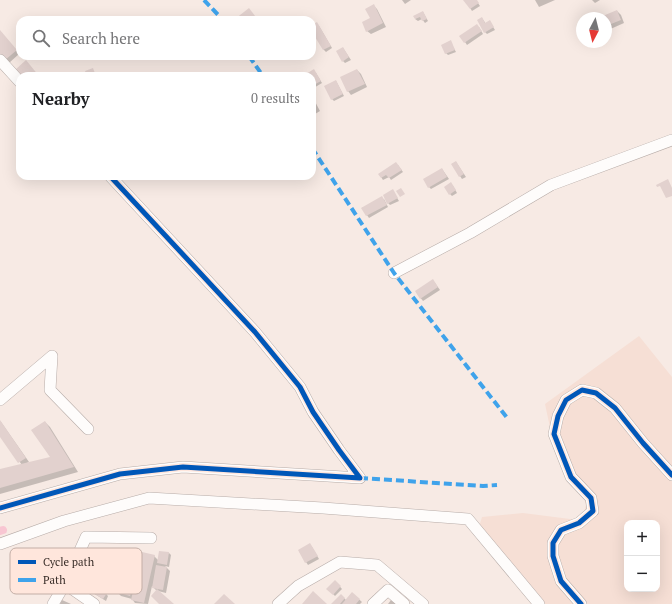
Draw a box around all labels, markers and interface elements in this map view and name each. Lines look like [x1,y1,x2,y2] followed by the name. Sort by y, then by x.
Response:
[576,12,612,48] north arrow
[16,16,316,60] search box
[30,27,52,49] icon: search
[62,28,140,48] text: Search here
[32,87,90,110] text: Nearby
[251,89,300,107] text: 0 results
[624,520,660,592] map controls
[624,520,660,556] button: +
[10,548,142,594] legend
[43,555,95,569] text: Cycle path
[624,556,660,592] button: −
[43,573,66,587] text: Path

